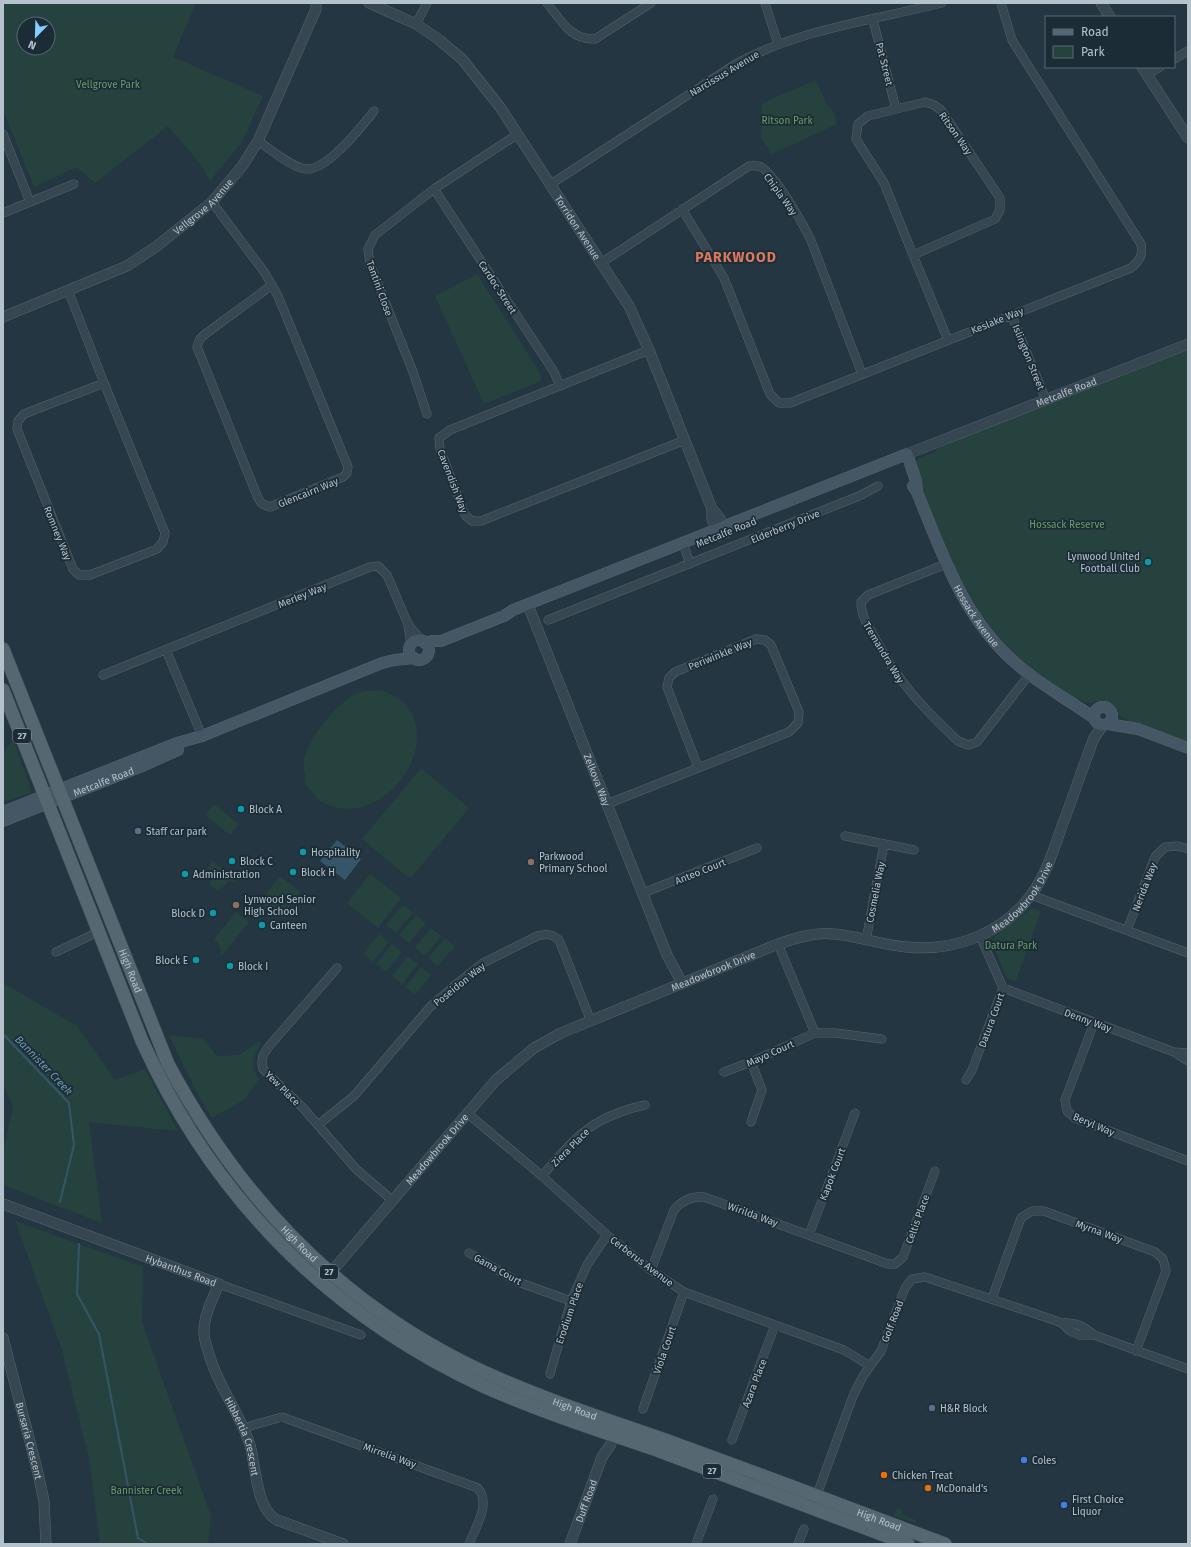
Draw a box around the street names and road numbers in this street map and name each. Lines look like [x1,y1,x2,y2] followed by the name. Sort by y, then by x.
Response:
[873,41,895,87] street label: Pat Street
[688,48,761,99] street label: Narcissus Avenue
[936,110,974,157] street label: Ritson Way
[761,171,800,218] street label: Chipla Way
[171,176,236,238] street label: Vellgrove Avenue
[552,193,603,262] street label: Torridon Avenue
[363,259,395,318] street label: Tantini Close
[476,259,519,317] street label: Cardoc Street
[969,305,1025,337] street label: Keslake Way
[1010,323,1047,392] street label: Islington Street
[1035,375,1099,410] street label: Metcalfe Road
[434,448,470,515] street label: Cavendish Way
[276,475,340,510] street label: Glencairn Way
[41,505,73,562] street label: Romney Way
[749,508,822,546] street label: Elderberry Drive
[694,515,758,550] street label: Metcalfe Road
[276,581,328,611] street label: Merley Way
[951,583,1001,650] street label: Hossack Avenue
[860,620,906,685] street label: Tremandra Way
[687,637,754,673] street label: Periwinkle Way
[13,729,31,743] road number: 27
[581,752,612,808] street label: Zelkova Way
[72,765,136,800] street label: Metcalfe Road
[673,856,728,888] street label: Anteo Court
[990,860,1055,936] street label: Meadowbrook Drive
[864,861,888,924] street label: Cosmelia Way
[1130,861,1160,913] street label: Nerida Way
[116,947,144,995] street label: High Road
[670,949,757,994] street label: Meadowbrook Drive
[431,960,488,1009] street label: Poseidon Way
[976,991,1008,1049] street label: Datura Court
[1062,1007,1113,1035] street label: Denny Way
[745,1038,796,1070] street label: Mayo Court
[262,1069,302,1109] street label: Yew Place
[1071,1111,1116,1139] street label: Beryl Way
[404,1112,471,1188] street label: Meadowbrook Drive
[549,1126,592,1169] street label: Ziera Place
[817,1146,849,1202] street label: Kapok Court
[903,1193,932,1246] street label: Celtis Place
[726,1200,780,1230] street label: Wirilda Way
[1074,1218,1124,1246] street label: Myrna Way
[278,1224,319,1265] street label: High Road
[607,1234,675,1290] street label: Cerberus Avenue
[144,1252,218,1290] street label: Hybanthus Road
[471,1252,524,1288] street label: Gama Court
[320,1265,338,1279] road number: 27
[554,1281,586,1346] street label: Erodium Place
[879,1299,906,1344] street label: Golf Road
[651,1325,679,1376] street label: Viola Court
[740,1357,770,1409] street label: Azara Place
[222,1395,261,1477] street label: Hibbertia Crescent
[551,1396,598,1423] street label: High Road
[13,1401,44,1481] street label: Bursaria Crescent
[362,1441,418,1471] street label: Mirrelia Way
[703,1464,721,1478] road number: 27
[573,1478,600,1524] street label: Duff Road
[855,1507,903,1534] street label: High Road

